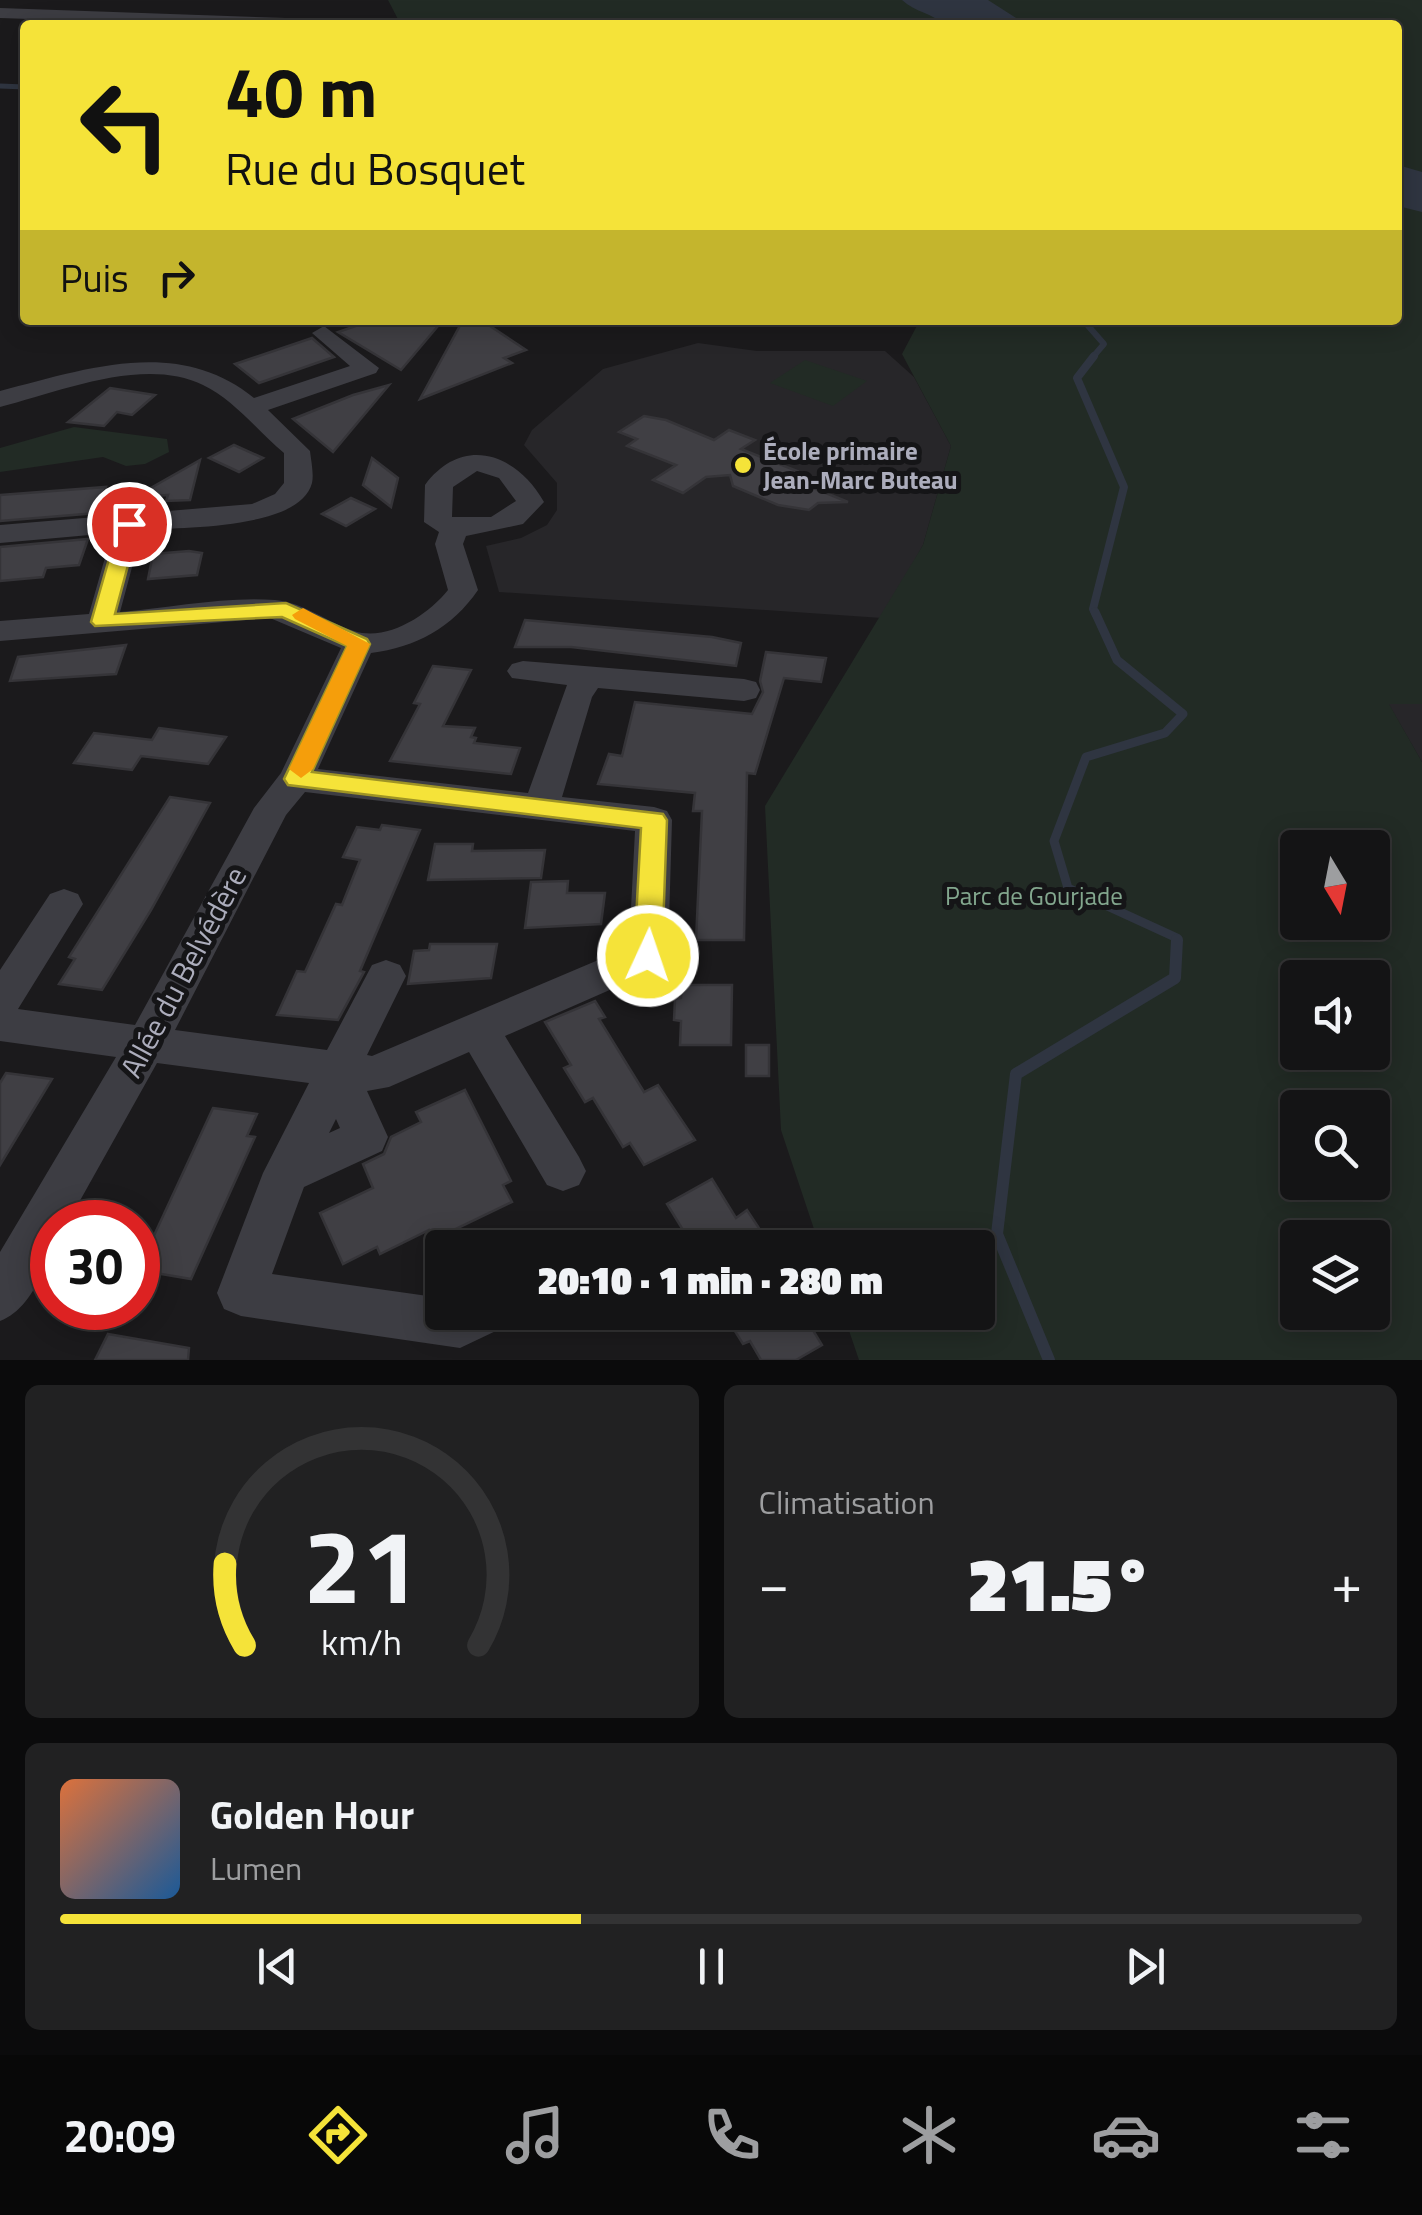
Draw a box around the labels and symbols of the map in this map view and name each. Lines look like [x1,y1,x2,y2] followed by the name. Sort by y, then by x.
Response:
[763,432,958,499] place label: École primaire Jean-Marc Buteau
[732,454,754,476] marker: École primaire Jean-Marc Buteau
[87,482,172,567] pin
[1280,830,1390,940] north arrow
[108,858,258,1086] street label: Allée du Belvédère
[945,877,1123,915] park label: Parc de Gourjade
[596,904,700,1008] position arrow
[30,1200,160,1330] speed limit sign: 30

